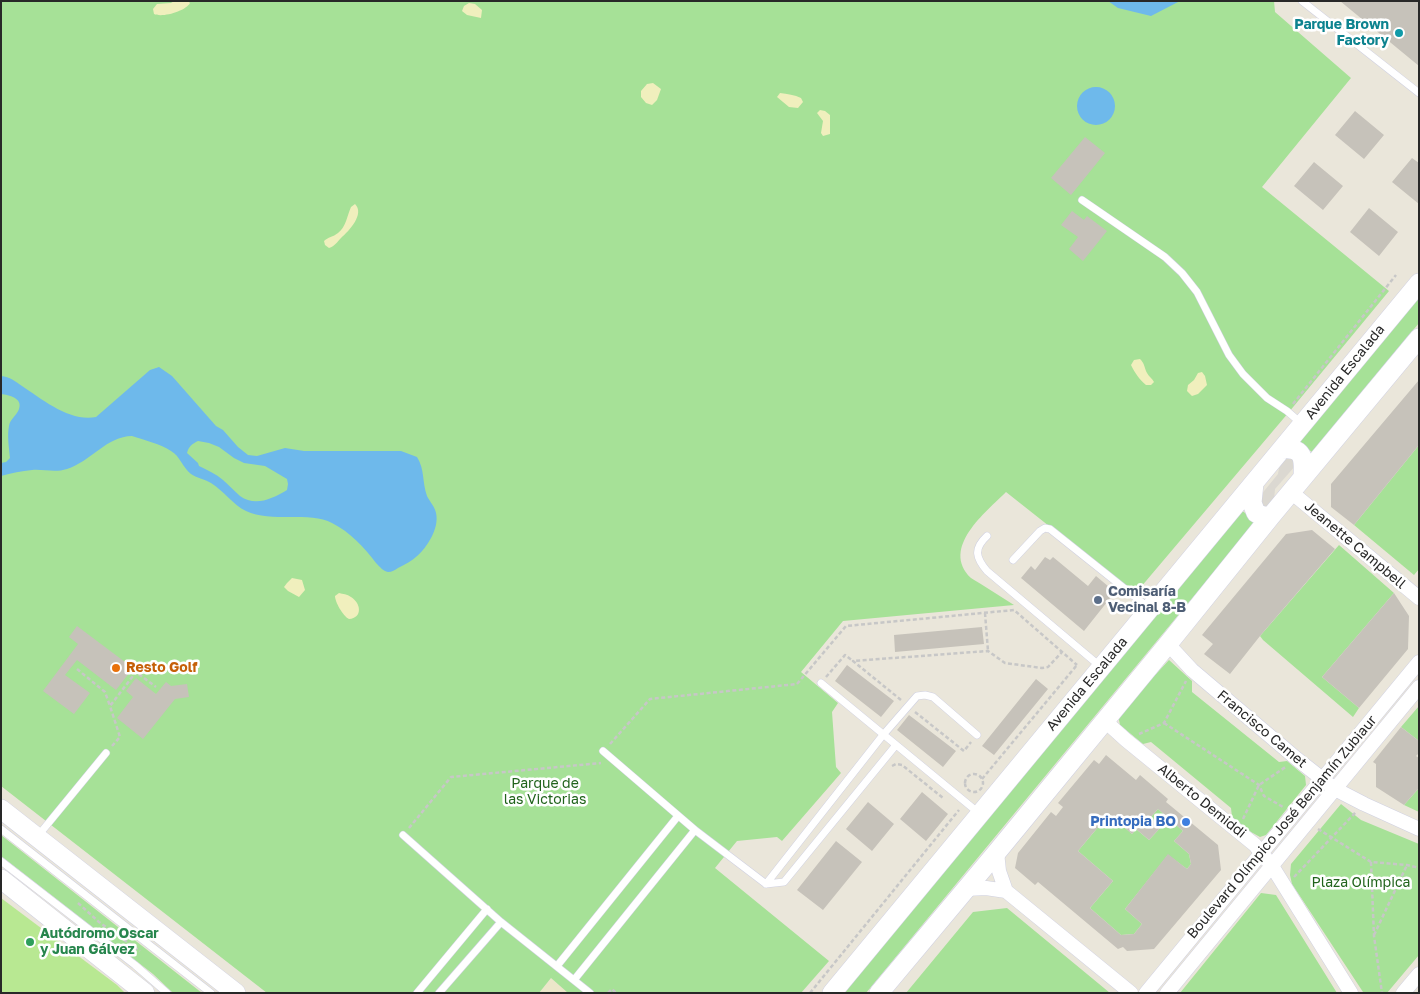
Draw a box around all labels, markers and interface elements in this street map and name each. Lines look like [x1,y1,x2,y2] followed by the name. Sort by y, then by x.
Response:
[1294,17,1389,49] place label: Parque Brown Factory
[1393,27,1405,39] marker: Parque Brown Factory
[1302,321,1388,423] street label: Avenida Escalada
[1301,498,1409,592] street label: Jeanette Campbell
[1108,584,1186,616] place label: Comisaría Vecinal 8-B
[1092,594,1104,606] marker: Comisaría Vecinal 8-B
[1043,634,1131,734] street label: Avenida Escalada
[126,660,197,676] place label: Resto Golf
[110,662,122,674] marker: Resto Golf
[1214,687,1310,771] street label: Francisco Camet
[1184,712,1380,942] street label: Boulevard Olímpico José Benjamín Zubiaur
[1155,760,1249,842] street label: Alberto Demiddi
[504,776,586,809] park label: Parque de las Victorias
[1090,814,1176,830] place label: Printopia BO
[1180,816,1192,828] marker: Printopia BO
[1312,875,1410,891] park label: Plaza Olímpica
[40,926,159,959] place label: Autódromo Oscar y Juan Gálvez
[24,936,36,948] marker: Autódromo Oscar y Juan Gálvez

